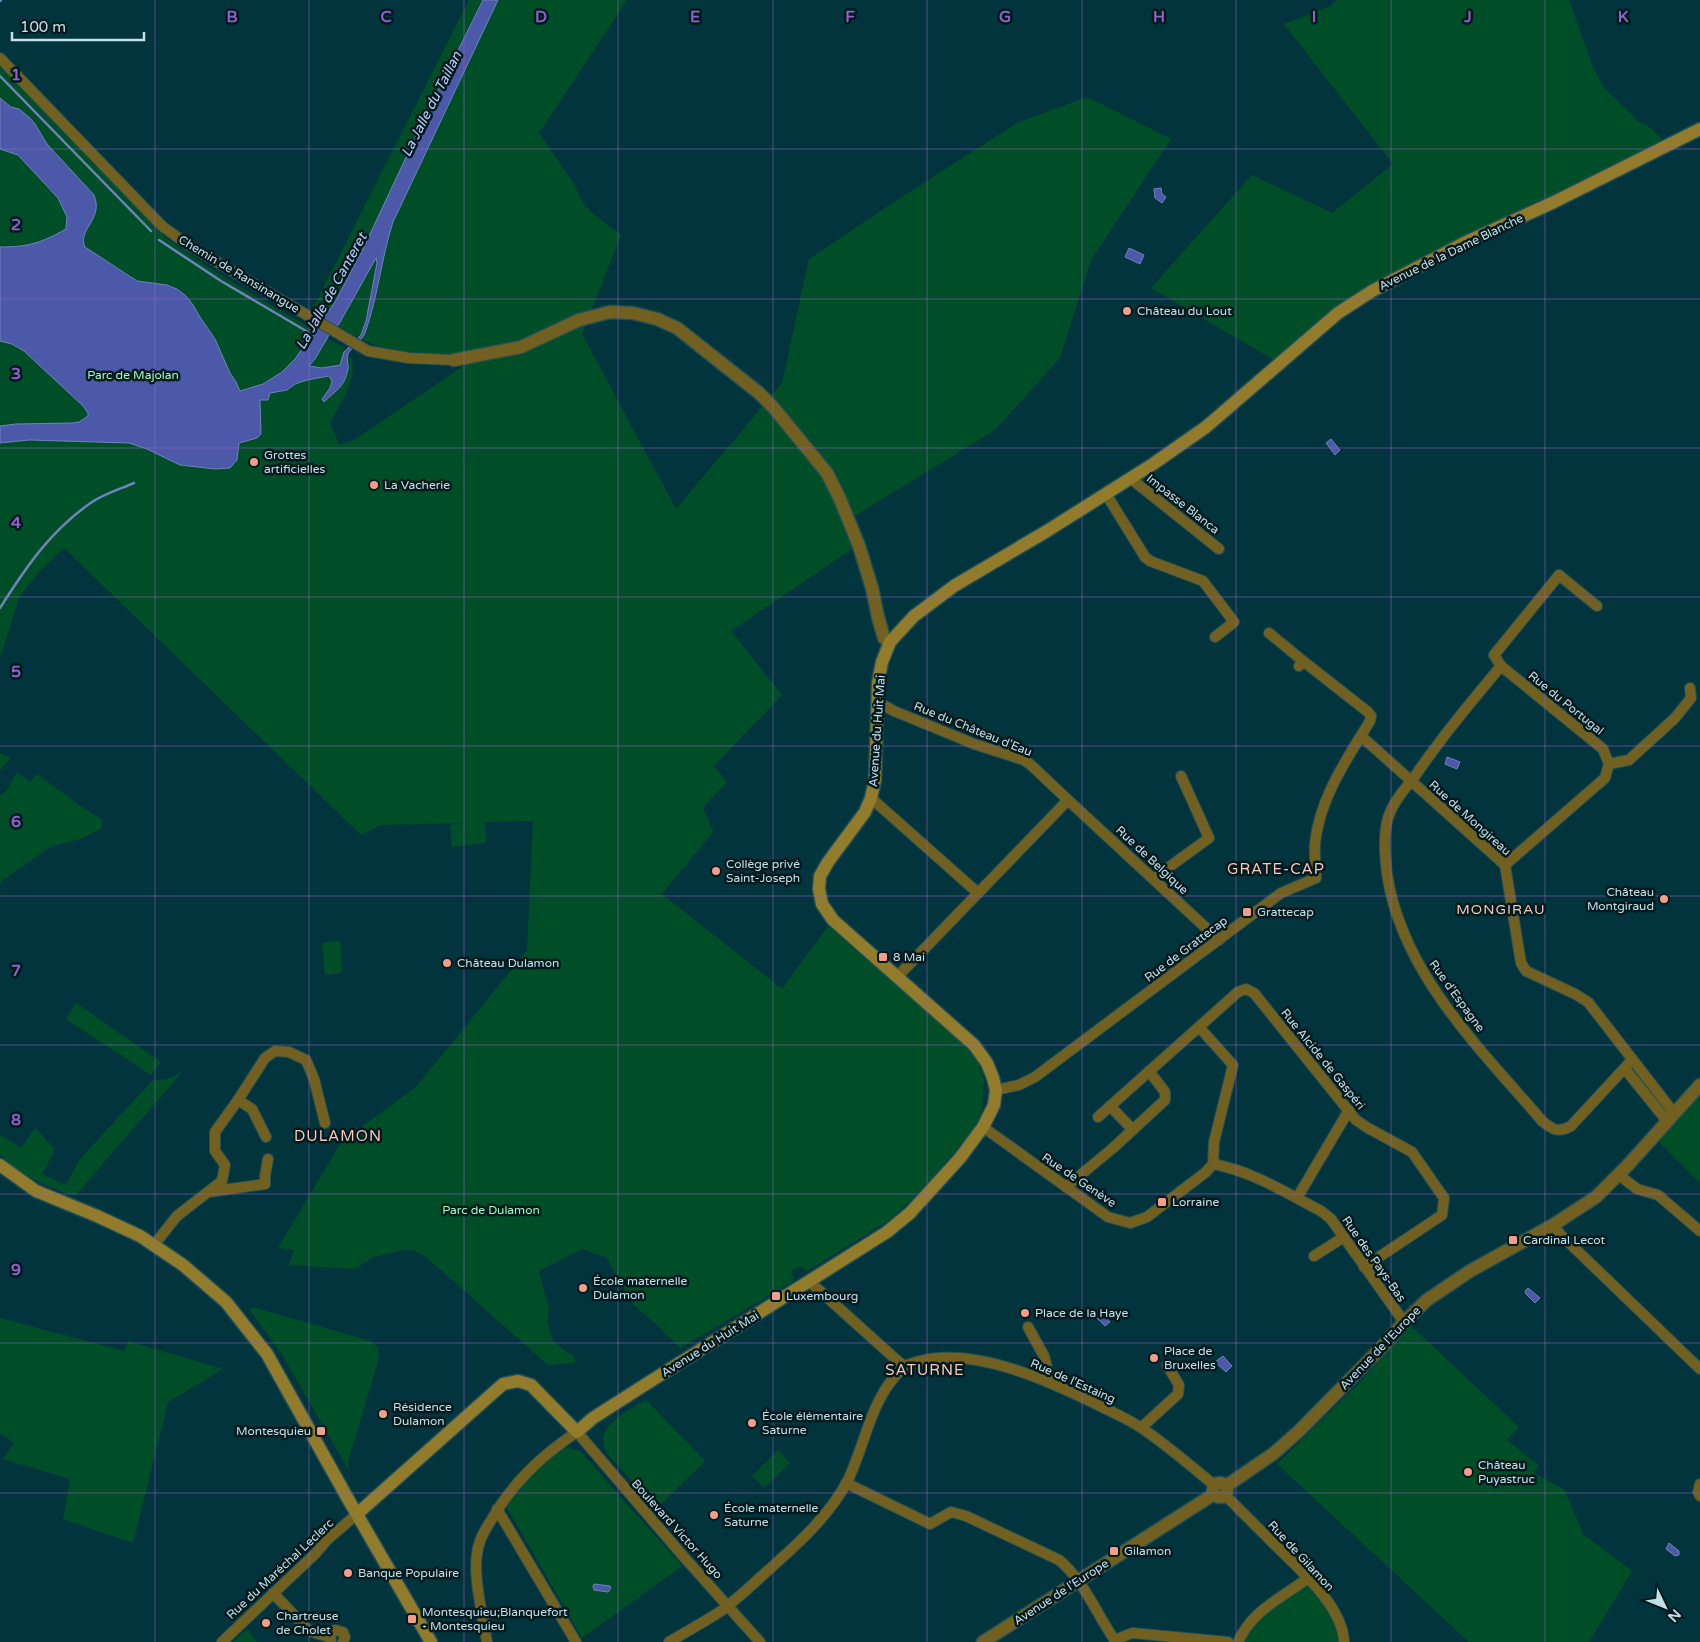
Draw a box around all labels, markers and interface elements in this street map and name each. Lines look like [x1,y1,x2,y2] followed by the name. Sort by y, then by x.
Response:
[226,7,238,27] text: B
[380,7,392,27] text: C
[535,7,547,27] text: D
[690,7,700,27] text: E
[845,7,855,27] text: F
[999,7,1011,27] text: G
[1153,7,1165,27] text: H
[1312,7,1316,27] text: I
[1463,7,1472,27] text: J
[1618,7,1629,27] text: K
[12,10,145,42] scale bar
[20,18,66,36] text: 100 m
[398,48,465,160] water label: La Jalle du Taillan
[11,65,21,85] text: 1
[1377,211,1526,293] street label: Avenue de la Dame Blanche
[11,215,21,235] text: 2
[292,229,371,352] water label: La Jalle de Canteret
[176,232,302,316] street label: Chemin de Ransinangue
[1137,304,1232,318] place label: Château du Lout
[1121,305,1133,317] marker: Château du Lout
[11,364,21,384] text: 3
[87,368,179,382] park label: Parc de Majolan
[264,448,326,476] place label: Grottes artificielles
[248,456,260,468] marker: Grottes artificielles
[1144,471,1222,537] street label: Impasse Blanca
[384,478,450,492] place label: La Vacherie
[368,479,380,491] marker: La Vacherie
[11,513,21,533] text: 4
[11,662,21,682] text: 5
[1526,668,1606,738] street label: Rue du Portugal
[866,674,888,787] street label: Avenue du Huit Mai
[912,699,1034,759] street label: Rue du Château d'Eau
[1426,778,1514,858] street label: Rue de Mongireau
[11,812,21,832] text: 6
[1113,823,1191,897] street label: Rue de Belgique
[726,857,800,885] place label: Collège privé Saint-Joseph
[1227,860,1325,878] district label: GRATE-CAP
[710,865,722,877] marker: Collège privé Saint-Joseph
[1587,885,1654,913] place label: Château Montgiraud
[1658,893,1670,905] marker: Château Montgiraud
[1456,901,1546,918] district label: MONGIRAU
[1257,905,1314,919] place label: Grattecap
[1241,906,1253,918] marker: Grattecap
[1142,913,1230,985] street label: Rue de Grattecap
[893,950,925,964] place label: 8 Mai
[877,951,889,963] marker: 8 Mai
[457,956,559,970] place label: Château Dulamon
[441,957,453,969] marker: Château Dulamon
[1426,957,1488,1035] street label: Rue d'Espagne
[11,961,21,981] text: 7
[1278,1006,1368,1112] street label: Rue Alcide de Gaspéri
[11,1110,21,1130] text: 8
[294,1127,382,1145] district label: DULAMON
[1039,1150,1119,1210] street label: Rue de Genève
[1172,1195,1219,1209] place label: Lorraine
[1156,1196,1168,1208] marker: Lorraine
[442,1203,540,1217] park label: Parc de Dulamon
[1339,1213,1409,1305] street label: Rue des Pays-Bas
[1523,1233,1606,1247] place label: Cardinal Lecot
[1507,1234,1519,1246] marker: Cardinal Lecot
[11,1260,21,1280] text: 9
[593,1274,688,1302] place label: École maternelle Dulamon
[577,1282,589,1294] marker: École maternelle Dulamon
[786,1289,858,1303] place label: Luxembourg
[770,1290,782,1302] marker: Luxembourg
[1337,1303,1423,1392] street label: Avenue de l'Europe
[1035,1306,1128,1320] place label: Place de la Haye
[1019,1307,1031,1319] marker: Place de la Haye
[659,1308,761,1380] street label: Avenue du Huit Mai
[1164,1344,1216,1372] place label: Place de Bruxelles
[1148,1352,1160,1364] marker: Place de Bruxelles
[1028,1356,1118,1406] street label: Rue de l'Estaing
[885,1361,965,1379] district label: SATURNE
[393,1400,452,1428] place label: Résidence Dulamon
[377,1408,389,1420] marker: Résidence Dulamon
[762,1409,863,1437] place label: École élémentaire Saturne
[746,1417,758,1429] marker: École élémentaire Saturne
[236,1424,311,1438] place label: Montesquieu
[315,1425,327,1437] marker: Montesquieu
[1478,1458,1535,1486] place label: Château Puyastruc
[1462,1466,1474,1478] marker: Château Puyastruc
[629,1476,725,1582] street label: Boulevard Victor Hugo
[724,1501,819,1529] place label: École maternelle Saturne
[708,1509,720,1521] marker: École maternelle Saturne
[224,1516,336,1622] street label: Rue du Maréchal Leclerc
[1265,1518,1337,1594] street label: Rue de Gilamon
[1124,1544,1171,1558] place label: Gilamon
[1108,1545,1120,1557] marker: Gilamon
[1011,1556,1111,1628] street label: Avenue de l'Europe
[358,1566,459,1580] place label: Banque Populaire
[342,1567,354,1579] marker: Banque Populaire
[1640,1582,1690,1632] north arrow
[422,1605,568,1633] place label: Montesquieu;Blanquefort - Montesquieu
[1664,1606,1684,1625] text: N
[276,1609,339,1637] place label: Chartreuse de Cholet
[406,1613,418,1625] marker: Montesquieu;Blanquefort - Montesquieu
[260,1617,272,1629] marker: Chartreuse de Cholet

